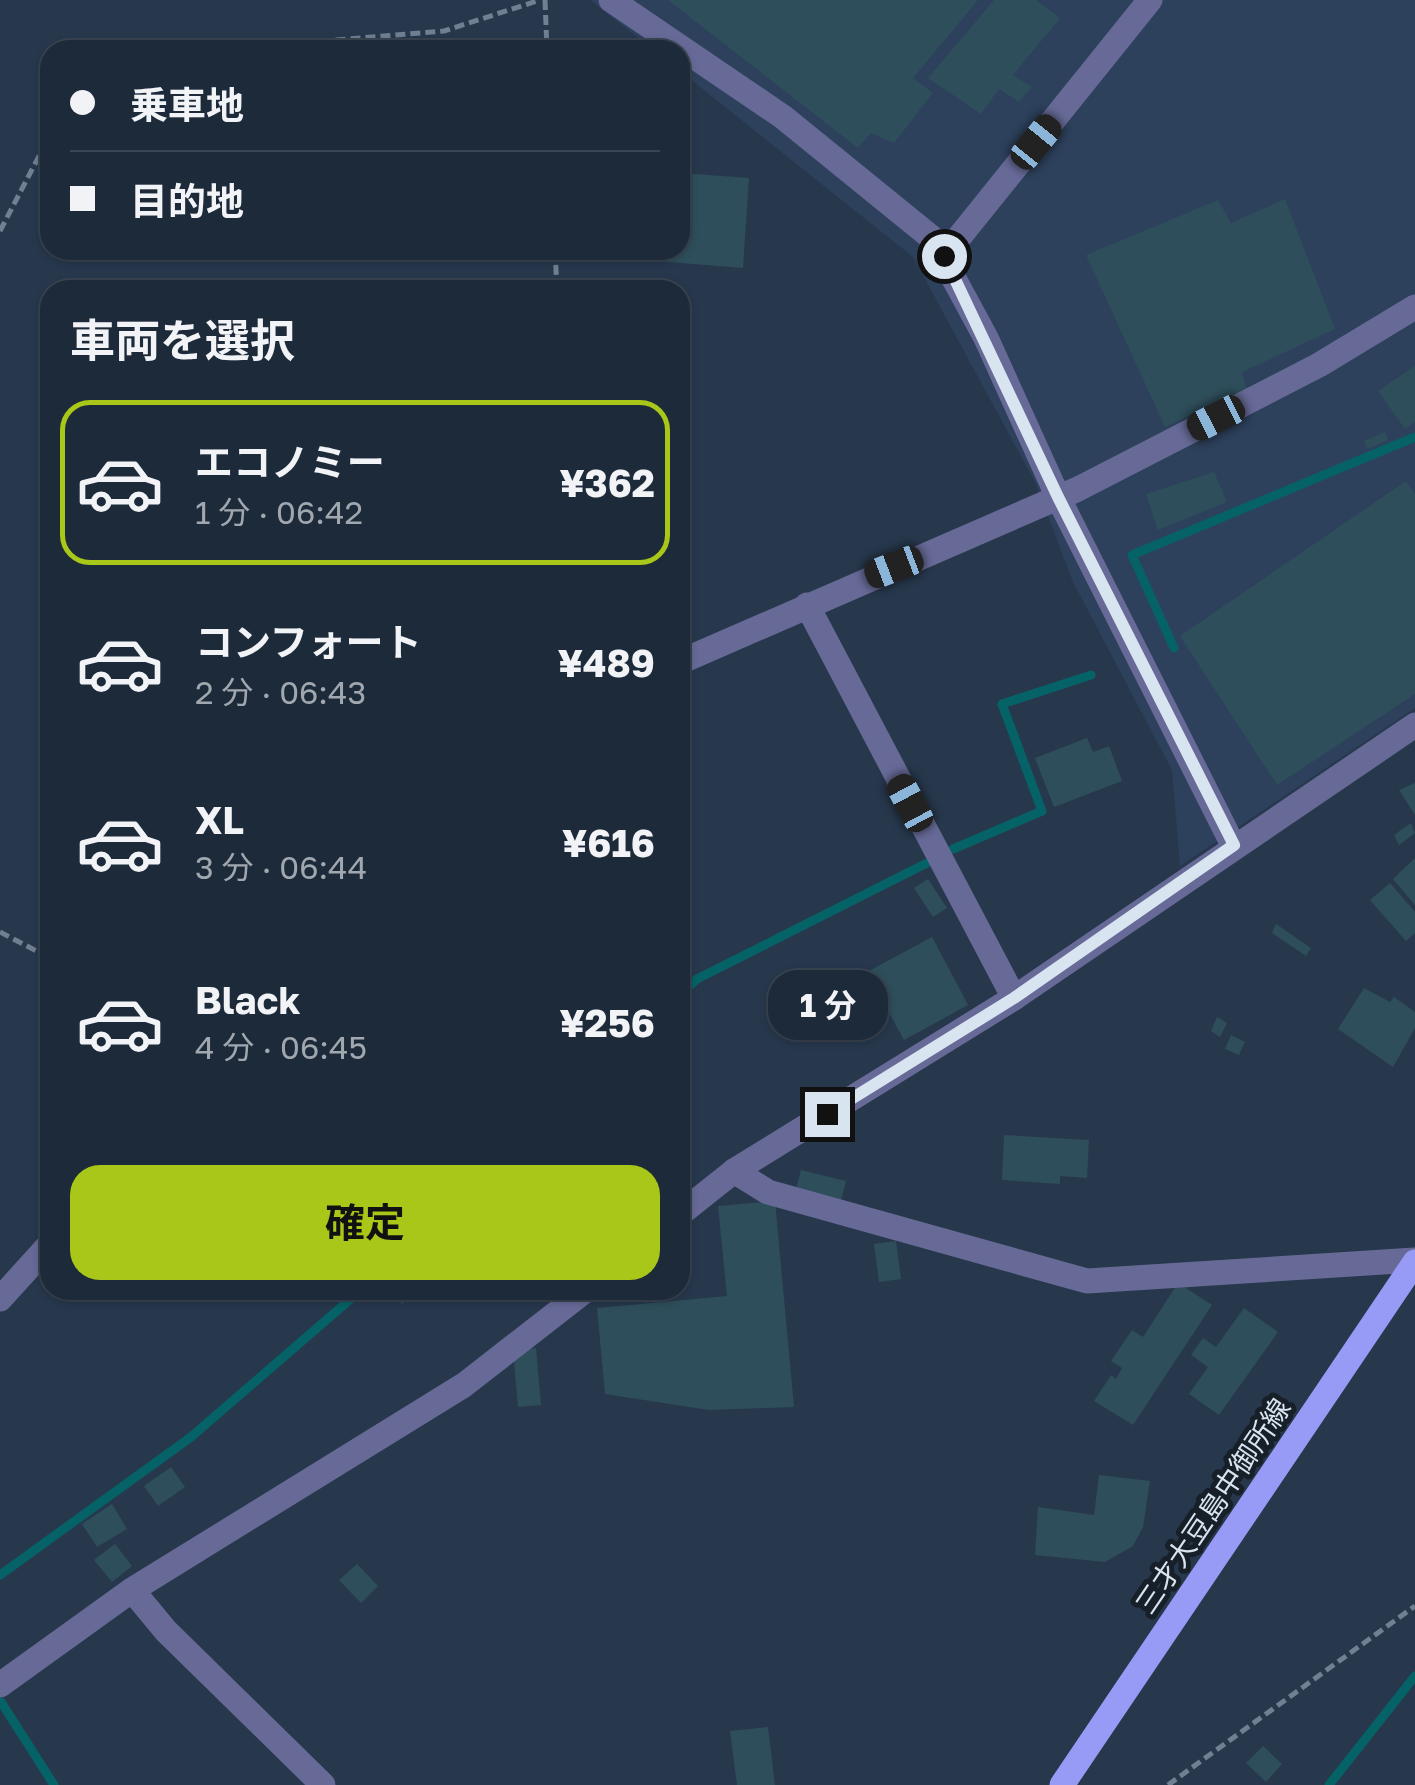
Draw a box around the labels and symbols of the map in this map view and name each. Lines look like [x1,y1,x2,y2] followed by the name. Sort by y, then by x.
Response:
[1005,109,1067,175] car
[922,234,967,279] route start
[1182,391,1250,445] car
[861,542,927,592] car
[883,769,937,837] car
[767,969,887,1039] callout: 1 分
[805,1092,850,1137] route end
[1128,1392,1297,1619] street label: 三才大豆島中御所線

